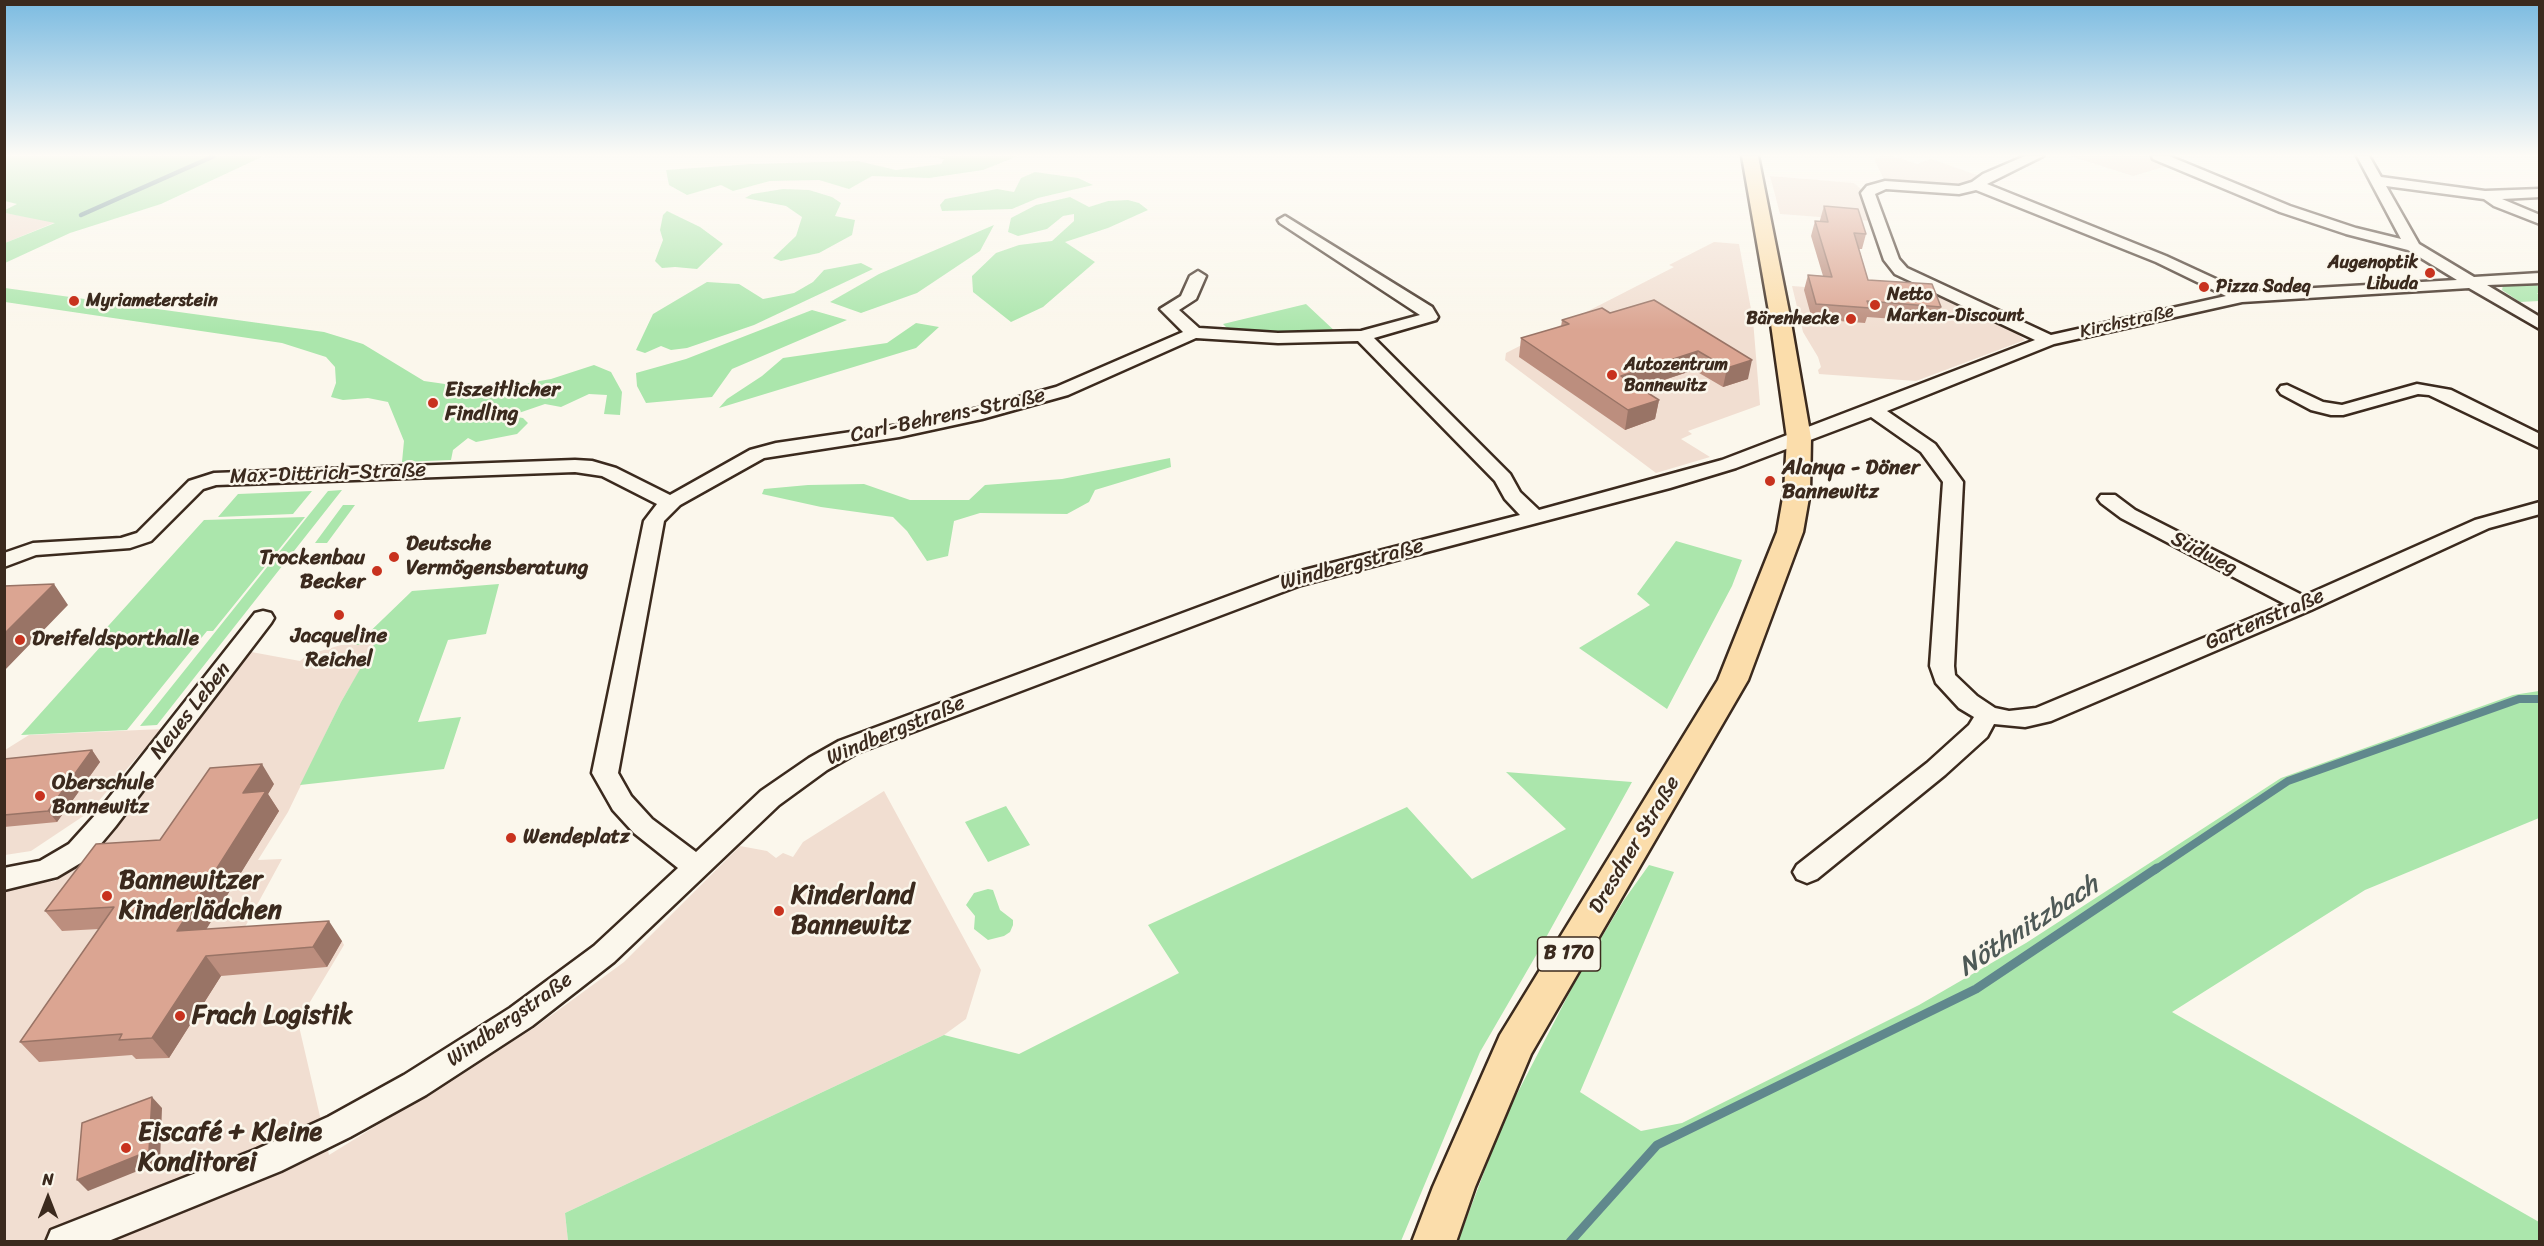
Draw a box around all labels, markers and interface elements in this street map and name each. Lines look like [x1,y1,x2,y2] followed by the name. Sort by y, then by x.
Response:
[2328,252,2418,294] place label: Augenoptik Libuda
[2423,266,2437,280] marker: Augenoptik Libuda
[2216,276,2311,298] place label: Pizza Sadeq
[2197,280,2211,294] marker: Pizza Sadeq
[1887,284,2024,326] place label: Netto Marken-Discount
[86,290,218,312] place label: Myriameterstein
[67,294,81,308] marker: Myriameterstein
[1868,298,1882,312] marker: Netto Marken-Discount
[2078,301,2176,343] street label: Kirchstraße
[1746,308,1839,330] place label: Bärenhecke
[1844,312,1858,326] marker: Bärenhecke
[1624,354,1728,397] place label: Autozentrum Bannewitz
[1605,368,1619,382] marker: Autozentrum Bannewitz
[445,378,560,428] place label: Eiszeitlicher Findling
[848,383,1048,449] street label: Carl-Behrens-Straße
[426,396,440,410] marker: Eiszeitlicher Findling
[1782,456,1920,506] place label: Alanya - Döner Bannewitz
[229,458,427,490] street label: Max-Dittrich-Straße
[1763,474,1777,488] marker: Alanya - Döner Bannewitz
[2166,527,2242,581] street label: Südweg
[406,532,588,582] place label: Deutsche Vermögensberatung
[1277,534,1427,596] street label: Windbergstraße
[259,546,365,596] place label: Trockenbau Becker
[387,550,401,564] marker: Deutsche Vermögensberatung
[370,564,384,578] marker: Trockenbau Becker
[2202,584,2328,656] street label: Gartenstraße
[332,608,346,622] marker: Jacqueline Reichel
[291,624,387,674] place label: Jacqueline Reichel
[32,627,199,653] place label: Dreifeldsporthalle
[13,633,27,647] marker: Dreifeldsporthalle
[145,658,237,764] street label: Neues Leben
[823,691,969,771] street label: Windbergstraße
[52,771,154,821] place label: Oberschule Bannewitz
[1584,772,1686,918] street label: Dresdner Straße
[33,789,47,803] marker: Oberschule Bannewitz
[523,825,630,851] place label: Wendeplatz
[504,831,518,845] marker: Wendeplatz
[119,865,282,927] place label: Bannewitzer Kinderlädchen
[1953,870,2105,984] water label: Nöthnitzbach
[791,880,914,942] place label: Kinderland Bannewitz
[100,889,114,903] marker: Bannewitzer Kinderlädchen
[772,904,786,918] marker: Kinderland Bannewitz
[1538,937,1600,971] road number: B 170
[442,967,578,1073] street label: Windbergstraße
[192,1000,352,1032] place label: Frach Logistik
[173,1009,187,1023] marker: Frach Logistik
[138,1117,322,1178] place label: Eiscafé + Kleine Konditorei
[119,1141,133,1155] marker: Eiscafé + Kleine Konditorei
[42,1165,54,1194] text: N
[18,1168,78,1228] north arrow

